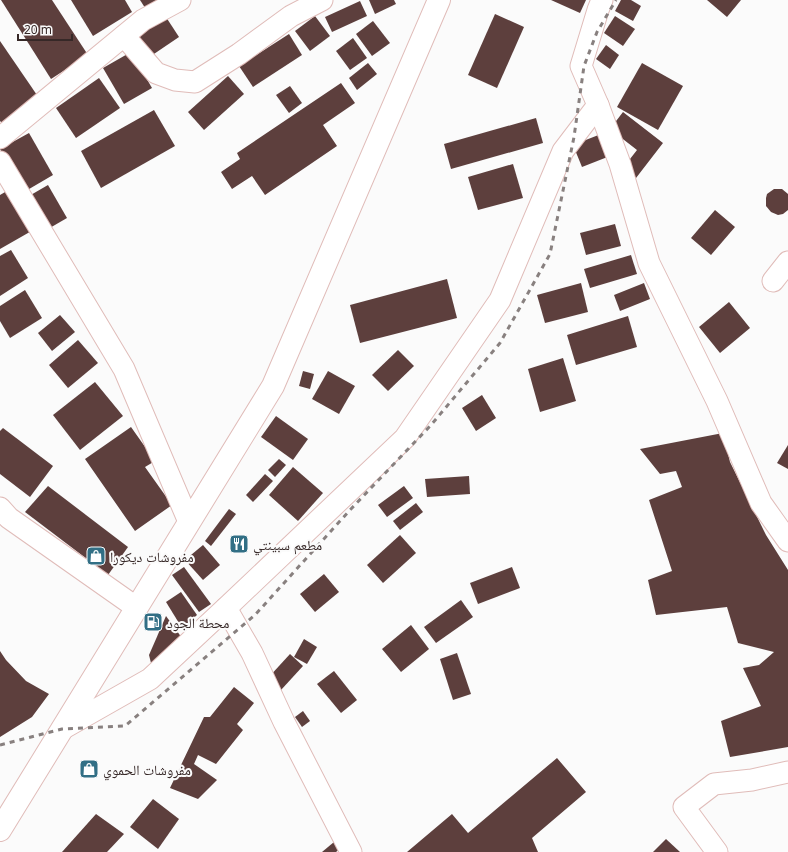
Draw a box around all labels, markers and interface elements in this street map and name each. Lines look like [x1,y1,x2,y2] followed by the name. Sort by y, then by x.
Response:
[18,16,72,42] scale bar
[24,21,52,38] text: 20 m
[228,533,250,555] restaurant icon: مطعم سبينتي
[253,535,322,556] place label: مطعم سبينتي
[85,545,107,567] shop icon: مفروشات ديكورا
[110,547,194,566] place label: مفروشات ديكورا
[142,611,164,633] fuel station icon: محطة الجود
[167,613,229,632] place label: محطة الجود
[78,758,100,780] shop icon: مفروشات الحموي
[103,760,191,781] place label: مفروشات الحموي

